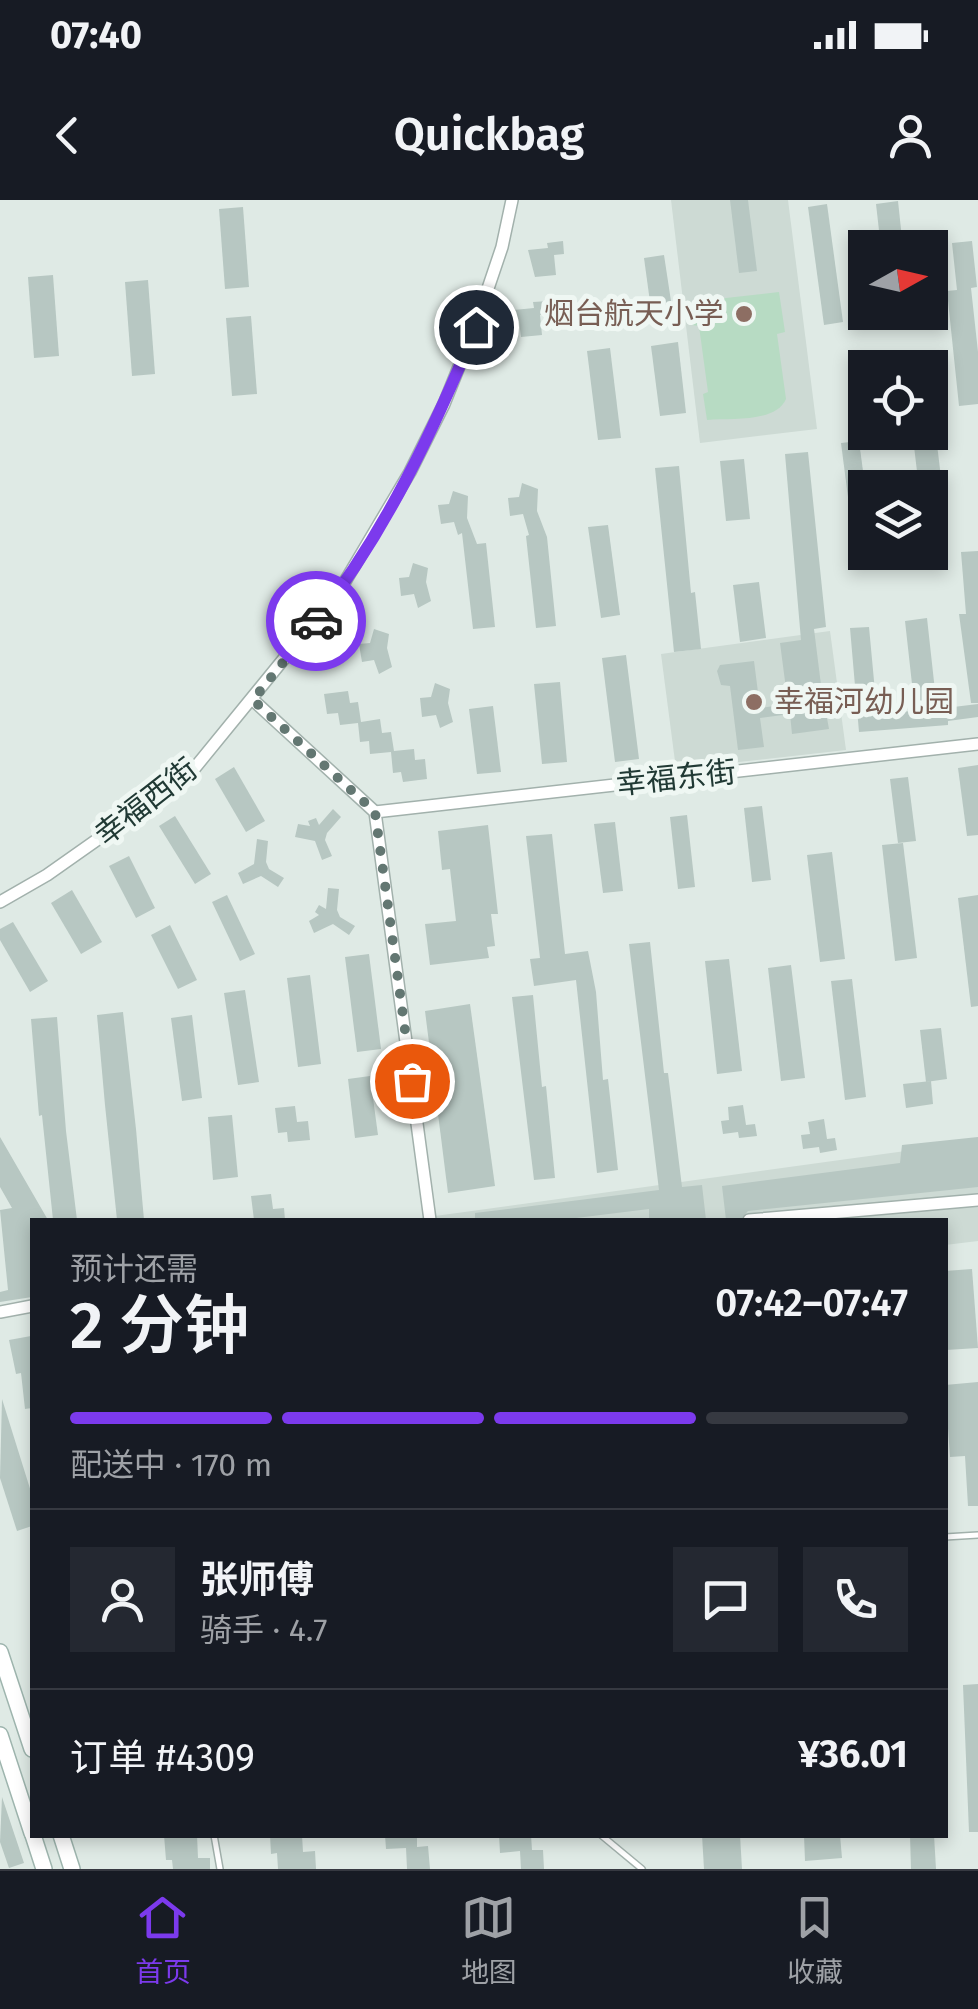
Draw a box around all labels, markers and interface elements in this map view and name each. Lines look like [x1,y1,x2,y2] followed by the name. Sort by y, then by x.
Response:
[50,12,142,58] text: 07:40
[40,108,95,163] icon: back
[394,108,584,162] text: Quickbag
[883,108,938,163] icon: person
[848,230,948,330] north arrow
[848,230,948,570] map controls
[434,285,519,370] pin
[544,296,724,332] place label: 烟台航天小学
[449,300,504,355] icon: home
[733,303,755,325] marker: 烟台航天小学
[848,350,948,450] button: locate
[848,470,948,570] button: layers
[266,571,366,671] courier
[289,594,344,649] icon: car
[774,684,954,720] place label: 幸福河幼儿园
[743,691,765,713] marker: 幸福河幼儿园
[88,751,204,853] street label: 幸福西街
[614,754,738,802] street label: 幸福东街
[370,1039,455,1124] pin
[385,1054,440,1109] icon: bag
[70,1250,198,1288] text: 预计还需
[715,1280,908,1326] text: 07:42–07:47
[70,1287,249,1365] text: 2 分钟
[70,1446,272,1484] text: 配送中 · 170 m
[70,1547,175,1652] button: person
[673,1547,778,1652] button: chat
[803,1547,908,1652] button: phone
[200,1557,314,1603] text: 张师傅
[200,1611,328,1649] text: 骑手 · 4.7
[798,1731,908,1777] text: ¥36.01
[70,1735,255,1781] text: 订单 #4309
[135,1890,191,1990] tab: 首页
[461,1890,517,1990] tab: 地图
[787,1890,843,1990] tab: 收藏

